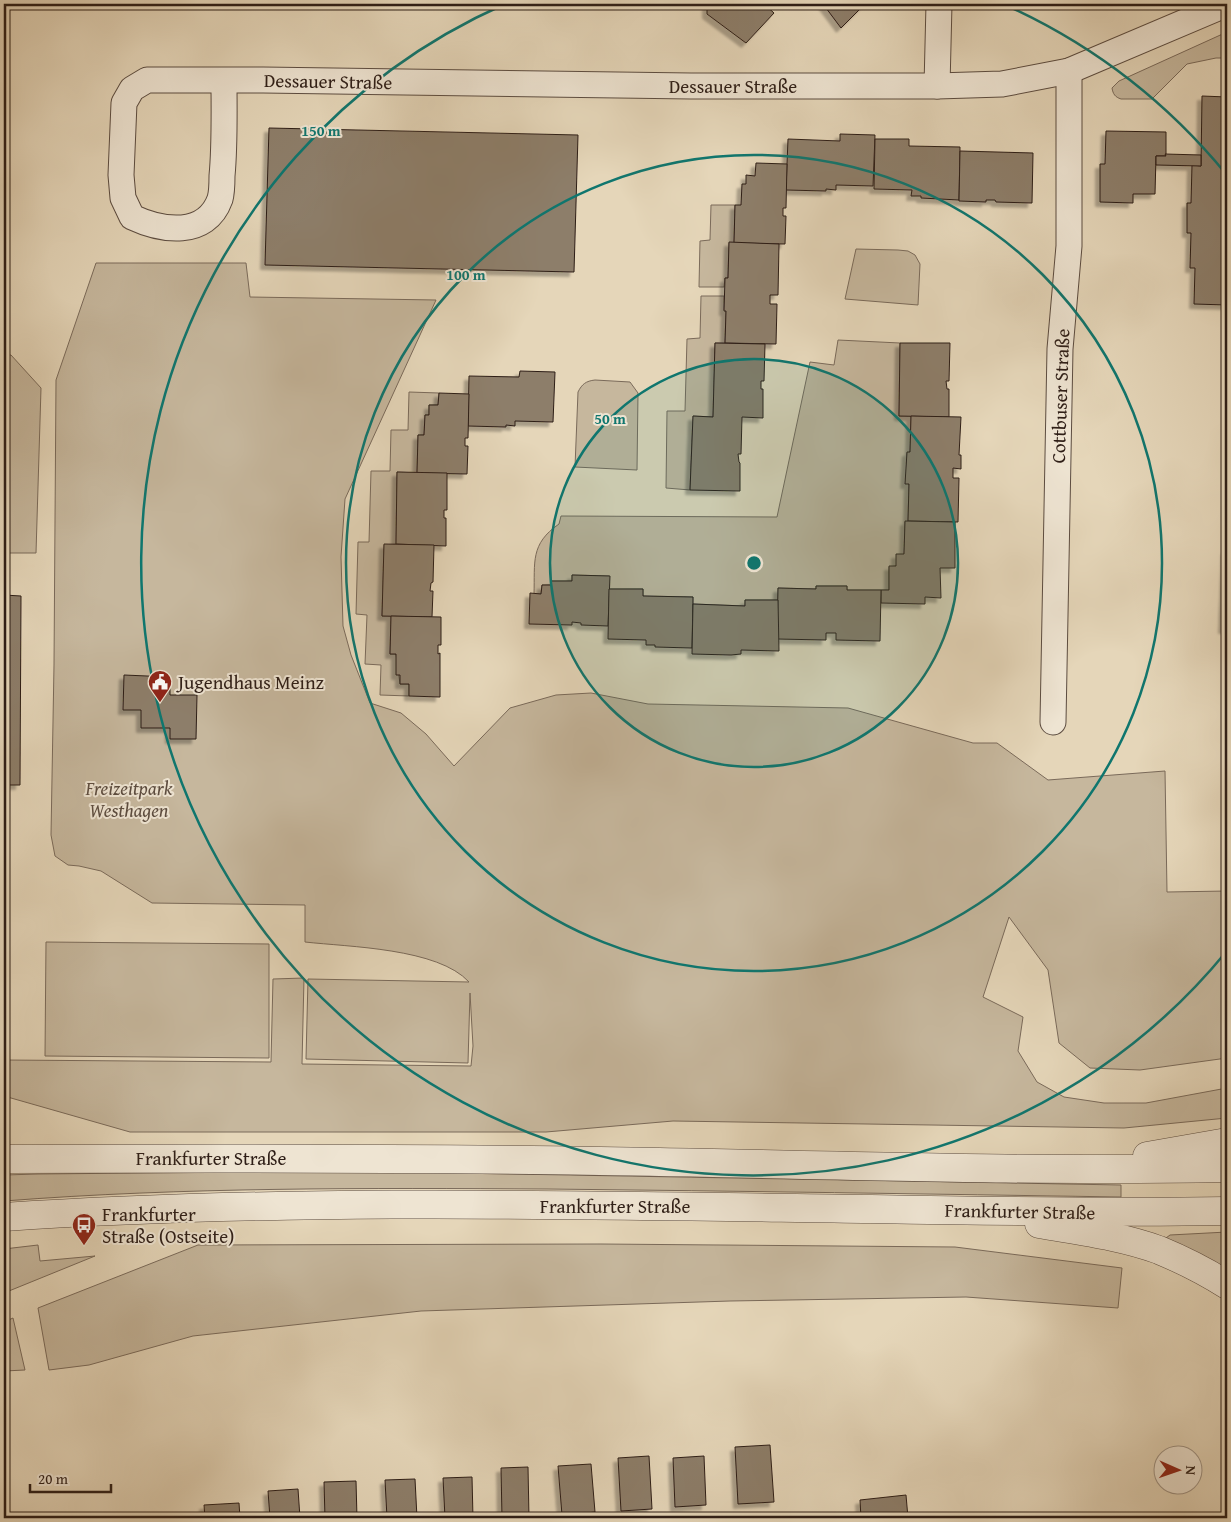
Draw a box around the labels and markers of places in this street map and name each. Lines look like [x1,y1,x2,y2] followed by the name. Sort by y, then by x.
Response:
[745,554,763,572] centre of rings
[176,668,324,696] place label: Jugendhaus Meinz
[147,669,173,703] public building icon: Jugendhaus Meinz
[102,1200,234,1250] place label: Frankfurter Straße (Ostseite)
[71,1212,97,1246] bus stop icon: Frankfurter Straße (Ostseite)

